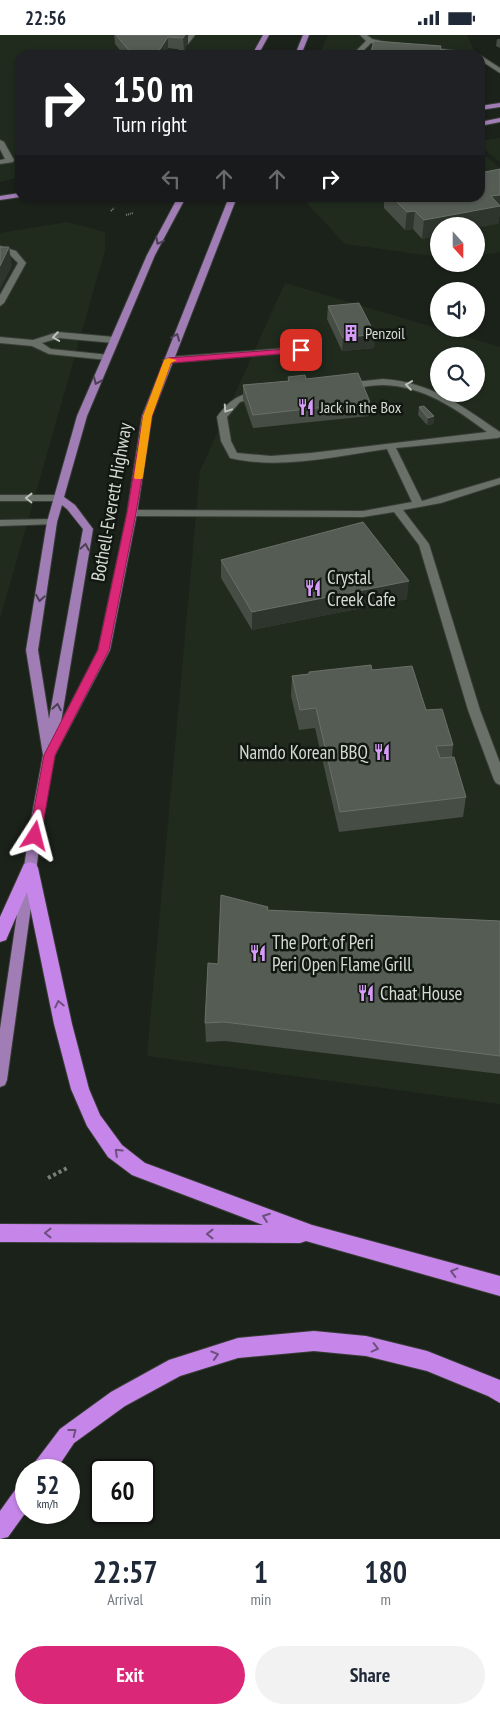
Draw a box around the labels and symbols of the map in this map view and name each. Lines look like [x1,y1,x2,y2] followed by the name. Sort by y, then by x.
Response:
[430,217,485,273] north arrow
[155,235,165,244] one-way arrow
[341,323,361,343] building icon: Penzoil
[365,323,405,343] place label: Penzoil
[280,329,322,371] pin
[52,331,60,342] one-way arrow
[171,334,181,342] one-way arrow
[92,376,103,385] one-way arrow
[404,380,412,391] one-way arrow
[296,397,316,417] restaurant icon: Jack in the Box
[319,397,402,417] place label: Jack in the Box
[224,404,233,413] one-way arrow
[85,420,137,583] street label: Bothell-Everett Highway
[25,493,32,503] one-way arrow
[80,543,90,552] one-way arrow
[327,565,396,611] place label: Crystal Creek Cafe
[303,578,323,598] restaurant icon: Crystal Creek Cafe
[36,593,46,602] one-way arrow
[52,703,62,712] one-way arrow
[239,740,369,764] place label: Namdo Korean BBQ
[372,742,392,762] restaurant icon: Namdo Korean BBQ
[8,809,60,861] position arrow
[272,930,412,976] place label: The Port of Peri Peri Open Flame Grill
[248,943,268,963] restaurant icon: The Port of Peri Peri Open Flame Grill
[380,981,463,1005] place label: Chaat House
[356,983,376,1003] restaurant icon: Chaat House
[54,999,65,1008] one-way arrow
[115,1149,124,1158] one-way arrow
[262,1213,271,1223] one-way arrow
[44,1228,52,1238] one-way arrow
[206,1229,214,1239] one-way arrow
[450,1267,458,1277] one-way arrow
[371,1342,380,1353] one-way arrow
[210,1351,218,1361] one-way arrow
[67,1429,77,1438] one-way arrow
[90,1459,155,1524] speed limit sign: 60

